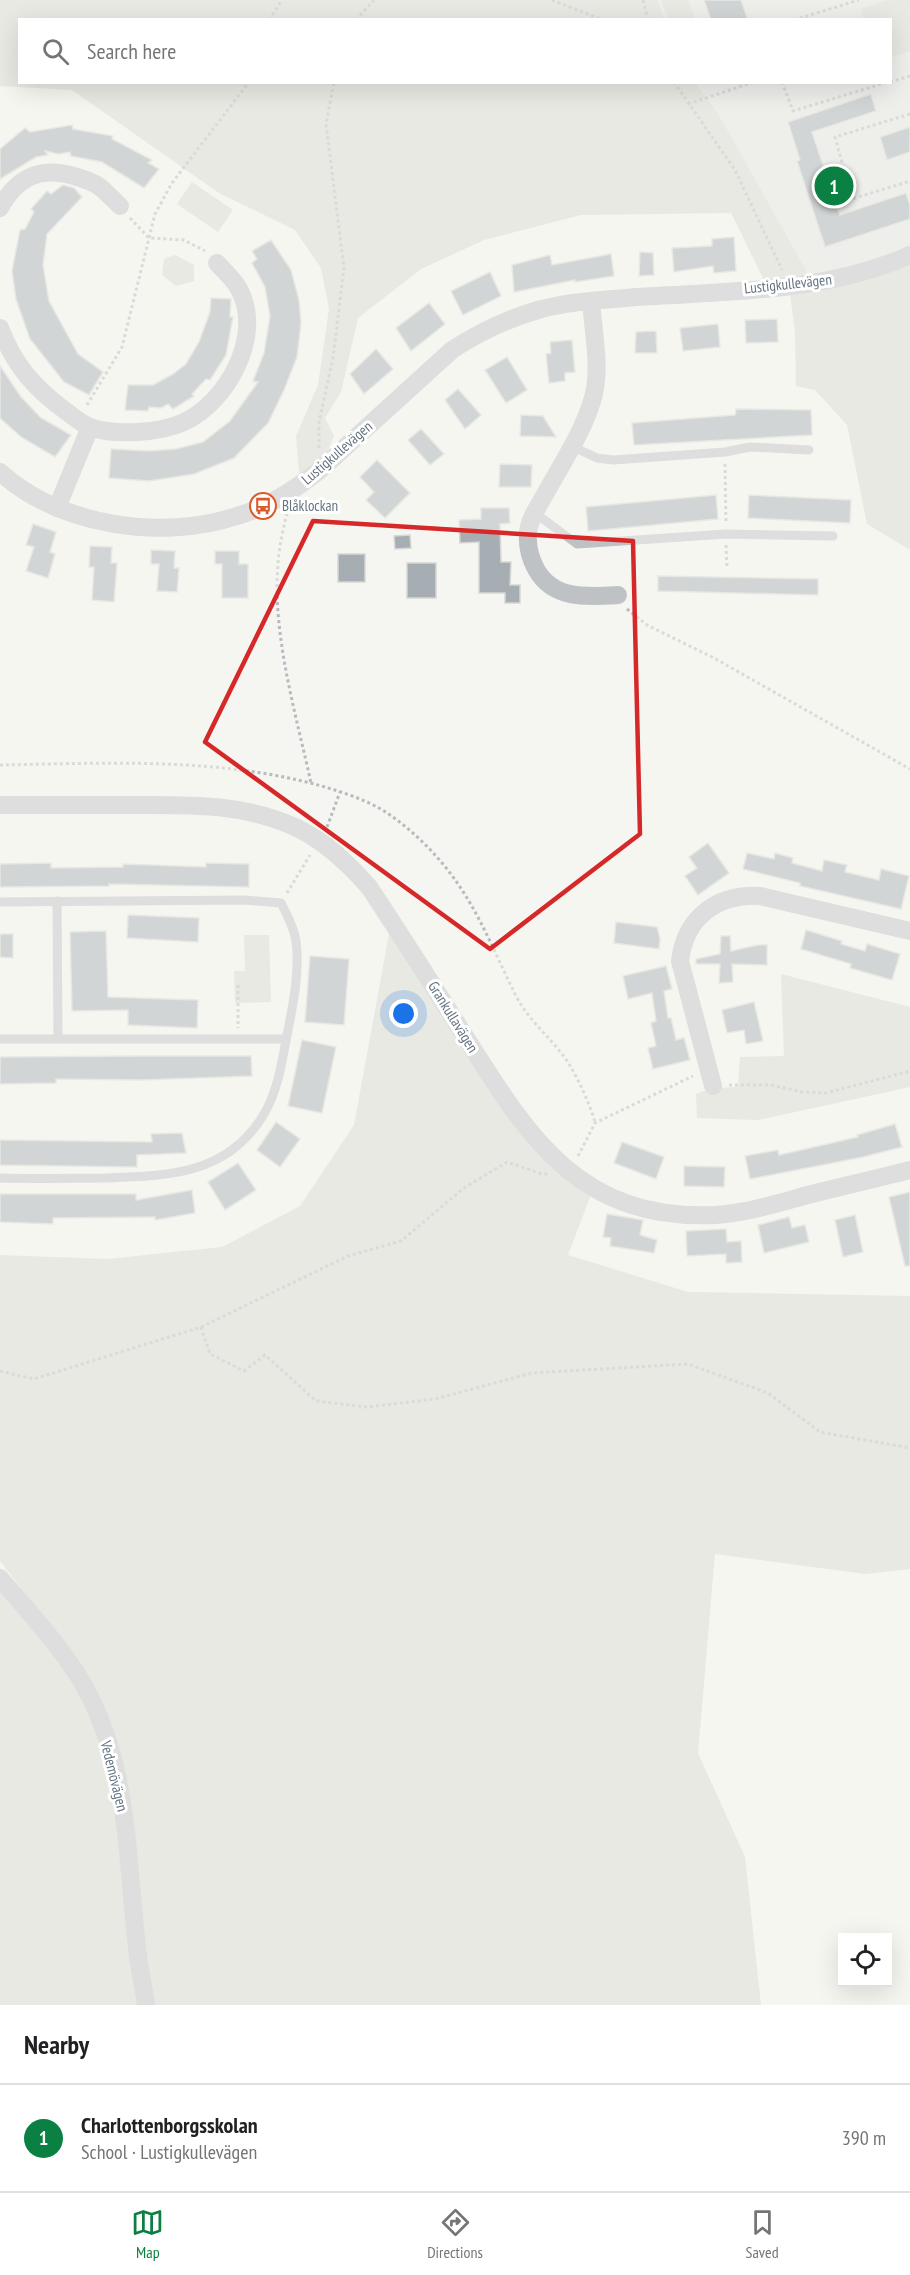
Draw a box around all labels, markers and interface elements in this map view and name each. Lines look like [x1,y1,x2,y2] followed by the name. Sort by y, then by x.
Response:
[18,18,892,84] search box
[39,35,72,68] icon: search
[87,37,176,65] text: Search here
[814,164,854,208] pin: 1
[743,269,833,298] street label: Lustigkullevägen
[297,417,376,489] street label: Lustigkullevägen
[248,491,278,521] bus stop icon: Blåklockan
[282,496,338,515] place label: Blåklockan
[424,978,483,1056] street label: Grankullavägen
[389,999,418,1028] your location
[96,1738,132,1813] street label: Vedemövägen
[838,1933,892,1987] map controls
[838,1933,892,1987] button: locate
[24,2028,89,2061] text: Nearby
[81,2111,258,2139] text: Charlottenborgsskolan
[39,2125,48,2151] text: 1
[842,2125,886,2151] text: 390 m
[81,2139,257,2165] text: School · Lustigkullevägen
[131,2206,164,2262] tab: Map
[427,2206,483,2262] tab: Directions
[746,2206,779,2262] tab: Saved

